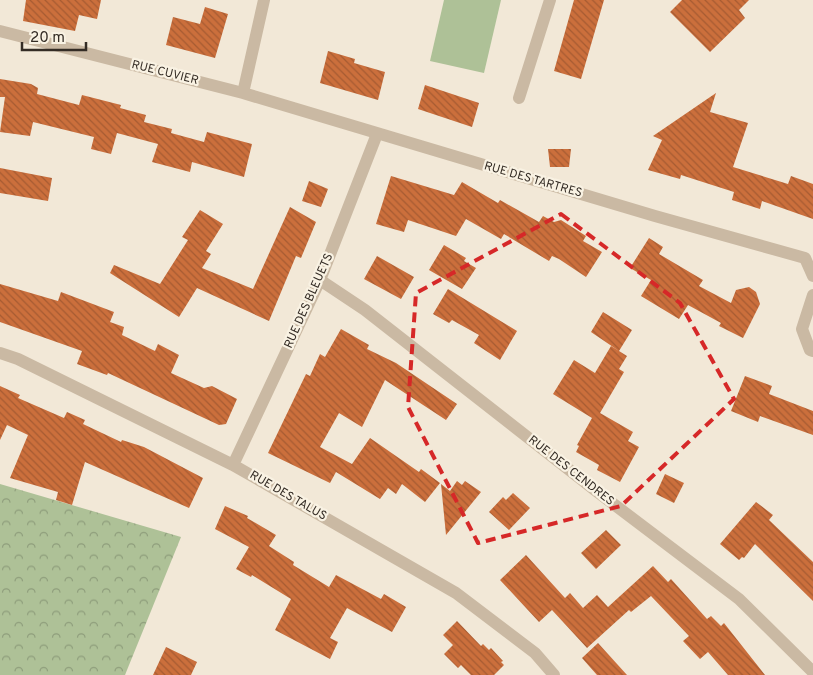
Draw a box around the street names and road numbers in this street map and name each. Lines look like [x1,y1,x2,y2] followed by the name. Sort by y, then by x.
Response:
[130,57,200,89] street label: RUE CUVIER
[482,158,584,202] street label: RUE DES TARTRES
[281,251,337,351] street label: RUE DES BLEUETS
[525,432,617,510] street label: RUE DES CENDRES
[247,467,329,525] street label: RUE DES TALUS

